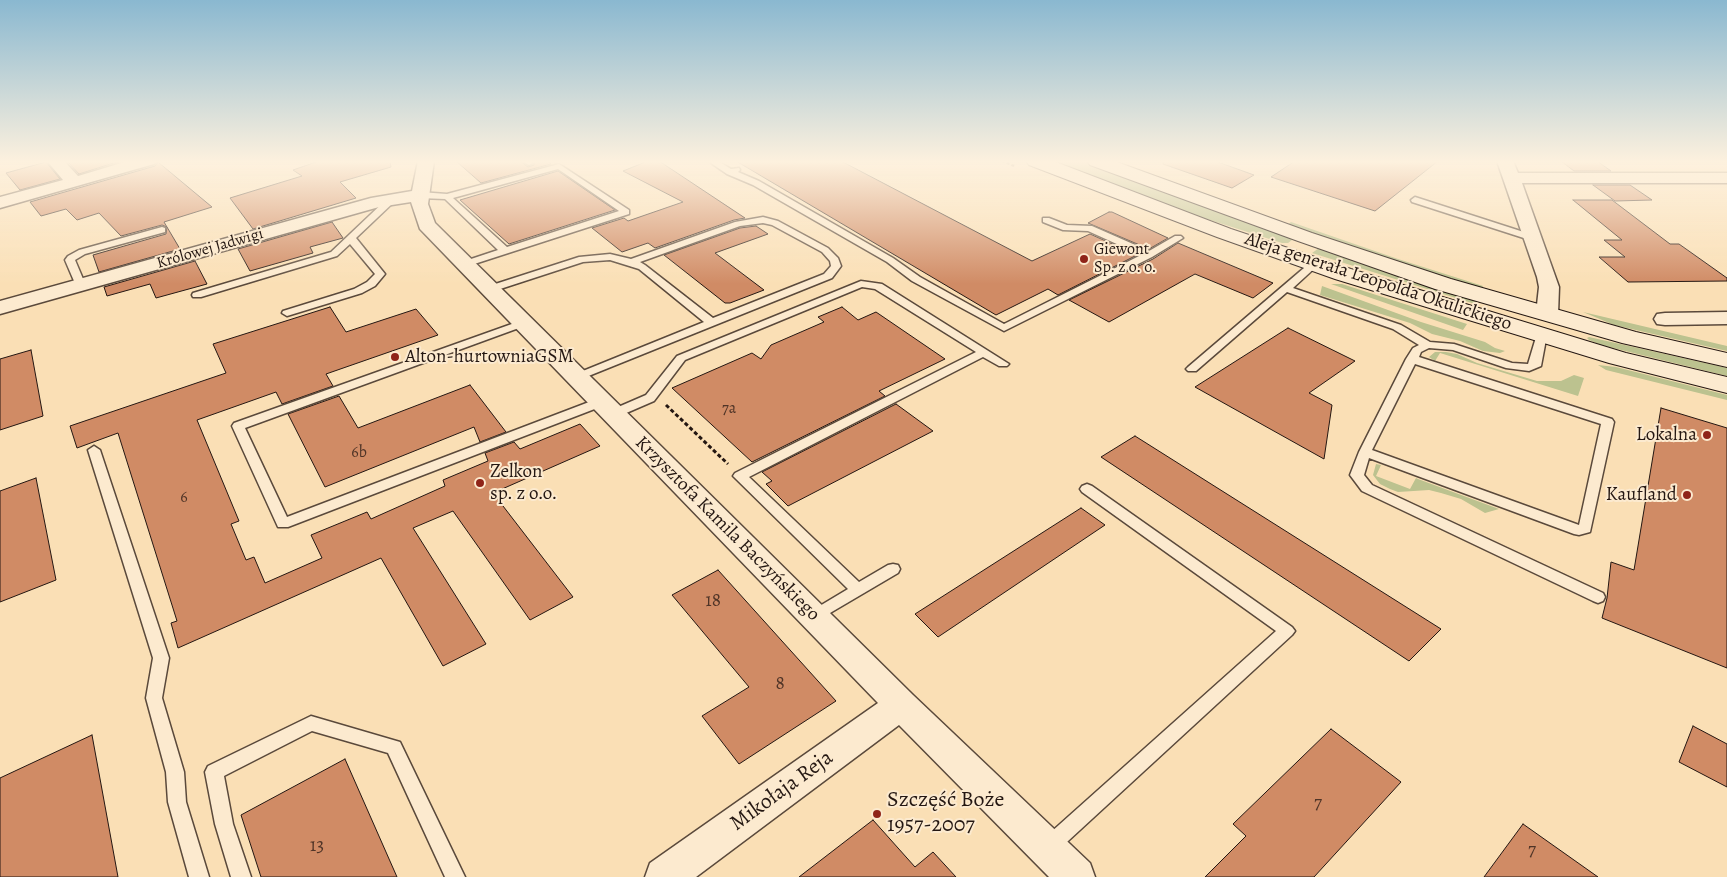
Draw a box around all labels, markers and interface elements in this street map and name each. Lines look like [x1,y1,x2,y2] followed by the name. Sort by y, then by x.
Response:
[154,225,266,273] street label: Królowej Jadwigi
[1242,228,1514,336] street label: Aleja generała Leopolda Okulickiego
[1094,240,1156,278] place label: Giewont Sp. z o. o.
[1078,253,1090,265] marker: Giewont Sp. z o. o.
[405,346,574,368] place label: Alton-hurtowniaGSM
[389,351,401,363] marker: Alton-hurtowniaGSM
[722,399,736,419] house number: 7a
[1636,424,1697,446] place label: Lokalna
[1701,429,1713,441] marker: Lokalna
[630,432,824,626] street label: Krzysztofa Kamila Baczyńskiego
[351,443,367,463] house number: 6b
[490,461,557,505] place label: Zelkon sp. z o.o.
[474,477,486,489] marker: Zelkon sp. z o.o.
[1606,484,1677,506] place label: Kaufland
[180,488,188,508] house number: 6
[1681,489,1693,501] marker: Kaufland
[705,590,721,612] house number: 18
[775,673,785,695] house number: 8
[725,745,839,837] street label: Mikołaja Reja
[887,788,1004,839] place label: Szczęść Boże 1957-2007
[1314,792,1322,814] house number: 7
[871,808,883,820] marker: Szczęść Boże 1957-2007
[310,835,324,857] house number: 13
[1528,839,1536,861] house number: 7

